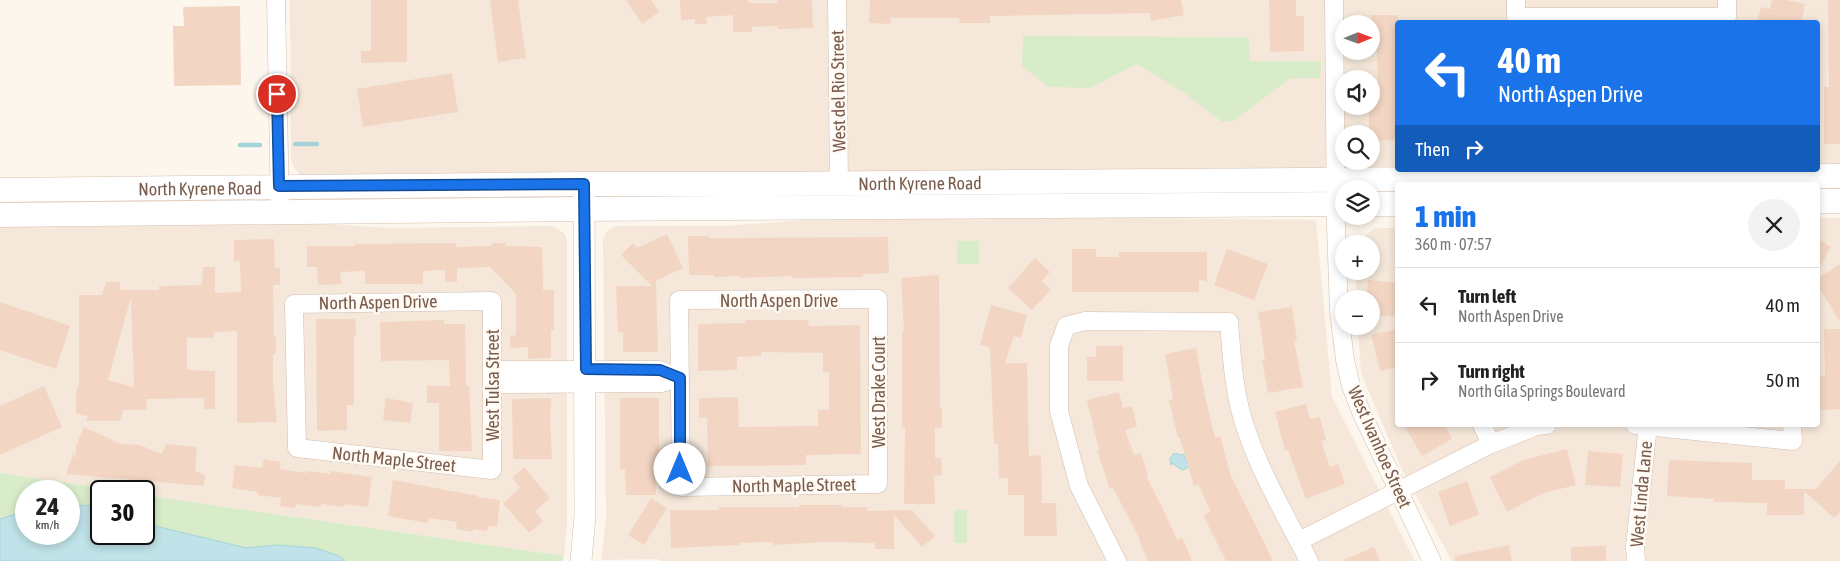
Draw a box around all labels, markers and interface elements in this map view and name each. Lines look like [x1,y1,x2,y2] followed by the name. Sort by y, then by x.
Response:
[1335,15,1380,60] north arrow
[1335,15,1380,335] map controls
[826,30,850,152] street label: West del Rio Street
[1415,40,1480,105] icon: left
[1498,40,1561,80] text: 40 m
[1335,70,1380,115] button: sound
[256,73,298,115] pin
[263,80,291,108] icon: arrive
[1498,81,1643,107] text: North Aspen Drive
[1335,125,1380,170] button: search
[1460,135,1488,163] icon: right
[1415,138,1450,160] text: Then
[858,172,982,194] street label: North Kyrene Road
[138,177,262,199] street label: North Kyrene Road
[1335,180,1380,225] button: layers
[1415,199,1476,233] text: 1 min
[1748,199,1800,251] button: close
[1335,235,1380,280] button: +
[1415,235,1492,253] text: 360 m · 07:57
[1458,285,1516,307] text: Turn left
[319,290,437,314] street label: North Aspen Drive
[720,290,838,311] street label: North Aspen Drive
[1335,290,1380,335] button: −
[1415,291,1443,319] icon: left
[1766,294,1800,316] text: 40 m
[1458,307,1563,325] text: North Aspen Drive
[482,329,503,441] street label: West Tulsa Street
[868,336,889,448] street label: West Drake Court
[1458,360,1525,382] text: Turn right
[1415,366,1443,394] icon: right
[1766,369,1800,391] text: 50 m
[1458,382,1626,400] text: North Gila Springs Boulevard
[1344,383,1416,511] street label: West Ivanhoe Street
[1626,440,1656,548] street label: West Linda Lane
[331,442,457,476] street label: North Maple Street
[653,442,705,494] position arrow
[732,473,856,497] street label: North Maple Street
[90,480,155,545] speed limit sign: 30
[36,492,59,520] text: 24
[36,518,59,532] text: km/h

